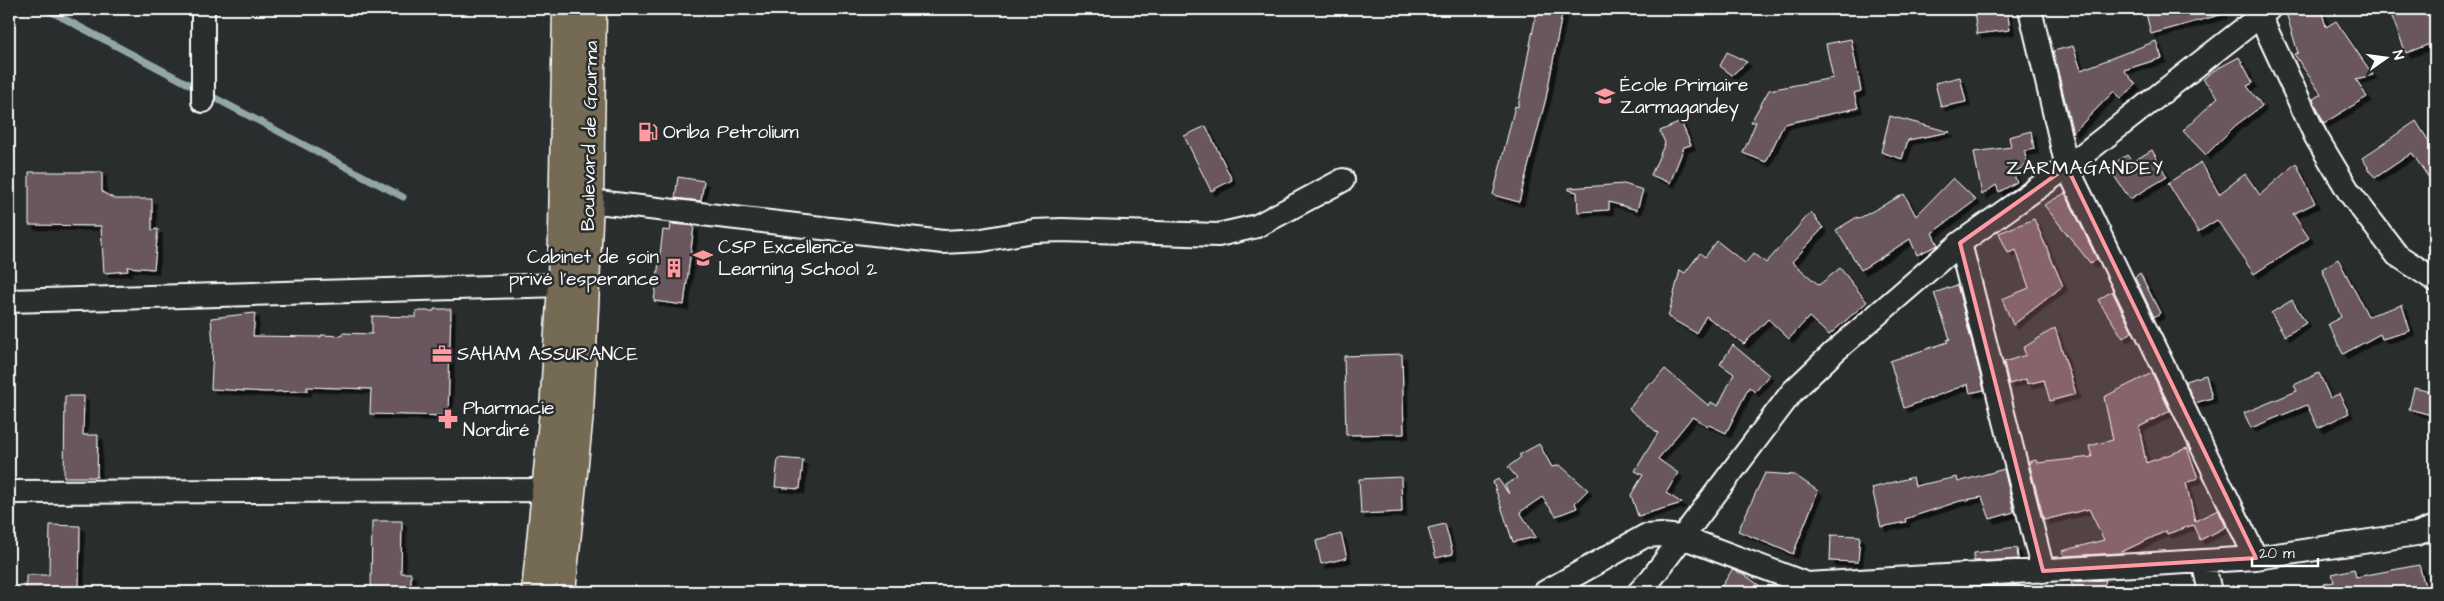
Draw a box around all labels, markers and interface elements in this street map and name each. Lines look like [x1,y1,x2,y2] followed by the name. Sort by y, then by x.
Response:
[2362,32,2412,82] north arrow
[575,40,605,231] street label: Boulevard de Gourma
[2387,48,2408,62] text: N
[1620,72,1748,122] place label: École Primaire Zarmagandey
[1594,85,1616,107] school or university icon: École Primaire Zarmagandey
[663,119,799,146] place label: Oriba Petrolium
[637,121,659,143] fuel station icon: Oriba Petrolium
[2006,154,2164,182] district label: ZARMAGANDEY
[718,234,877,284] place label: CSP Excellence Learning School 2
[509,244,659,293] place label: Cabinet de soin privé l'esperance
[692,247,714,269] school or university icon: CSP Excellence Learning School 2
[663,257,685,279] building icon: Cabinet de soin privé l'esperance
[457,341,638,368] place label: SAHAM ASSURANCE
[431,343,453,365] office icon: SAHAM ASSURANCE
[463,395,554,444] place label: Pharmacie Nordiré
[437,408,459,430] pharmacy icon: Pharmacie Nordiré
[2252,536,2318,568] scale bar
[2259,543,2295,564] text: 20 m

